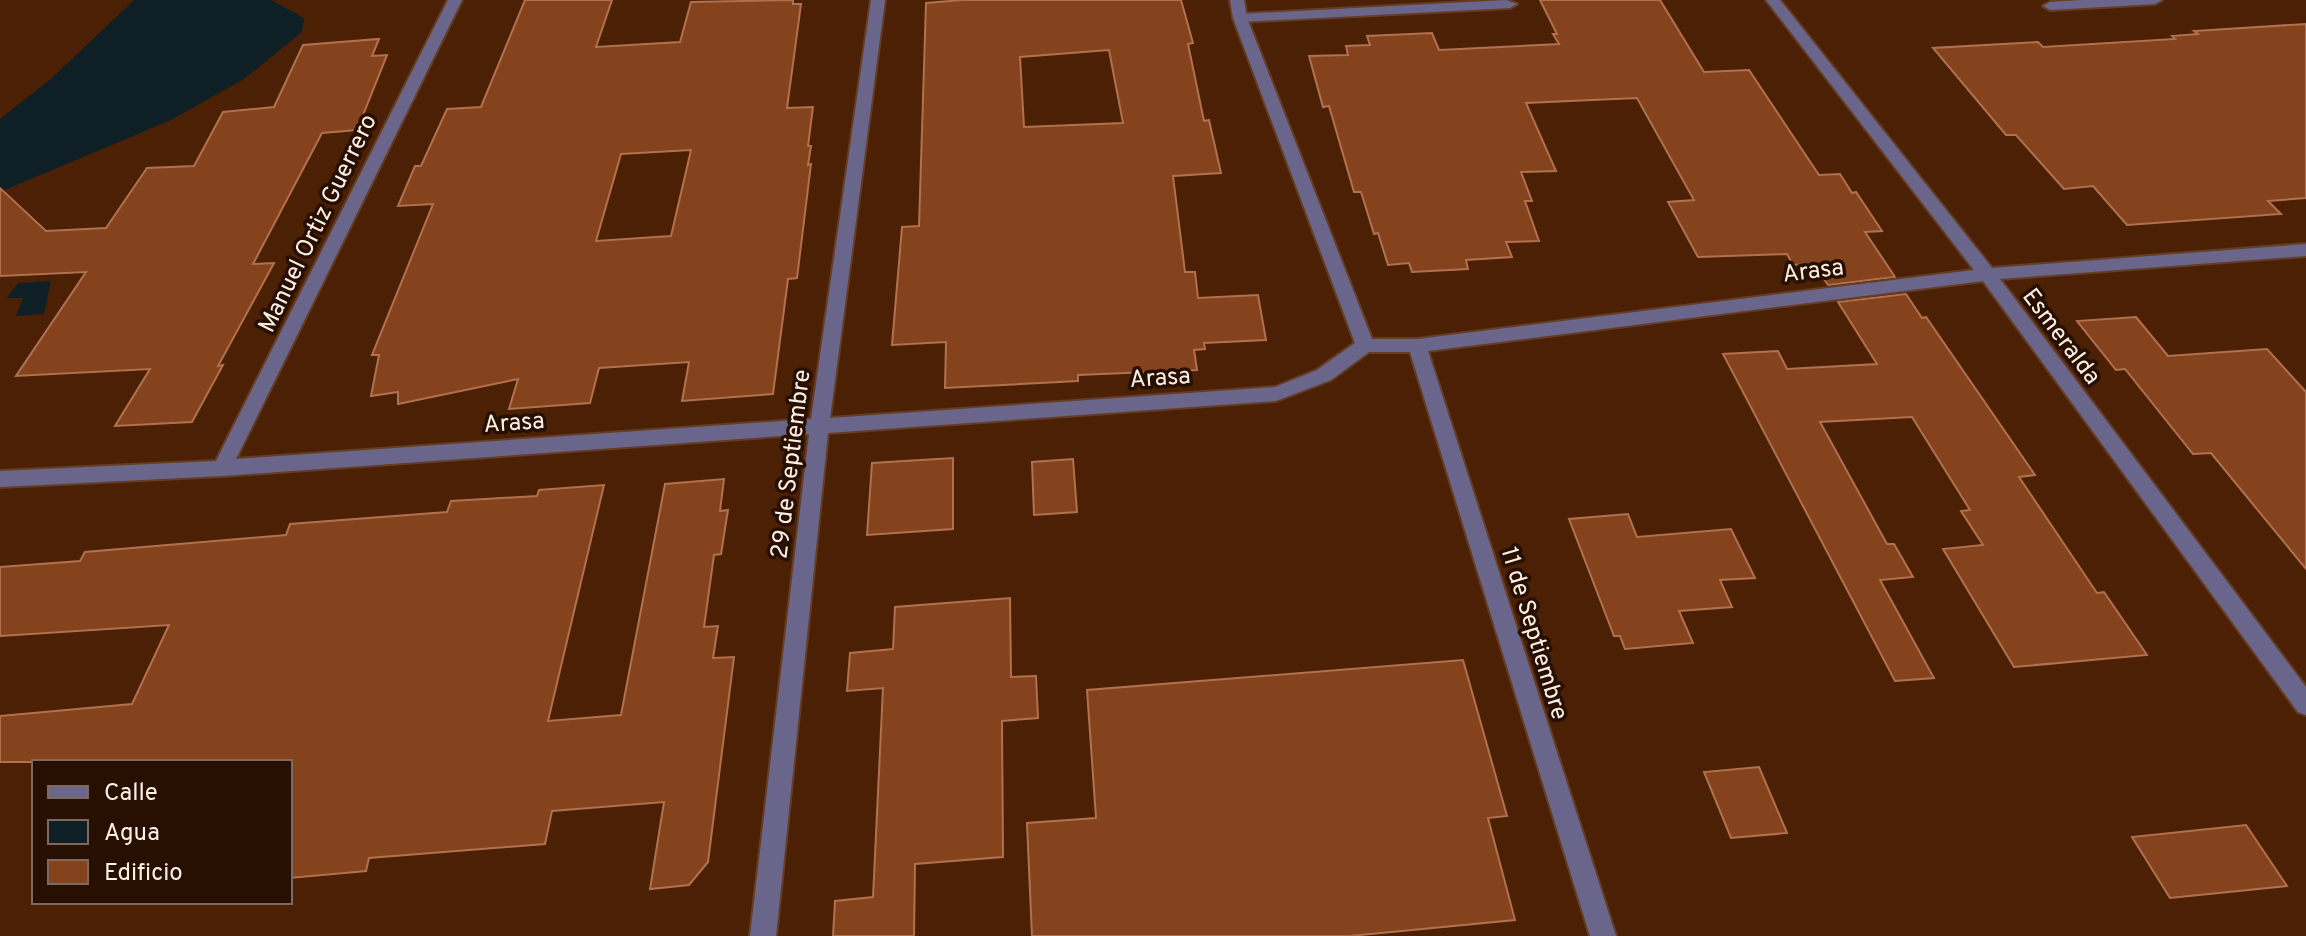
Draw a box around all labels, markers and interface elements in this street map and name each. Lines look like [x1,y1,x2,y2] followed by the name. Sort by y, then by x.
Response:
[253,110,385,338] street label: Manuel Ortiz Guerrero
[1781,253,1846,291] street label: Arasa
[2014,283,2106,391] street label: Esmeralda
[1128,362,1192,396] street label: Arasa
[766,368,818,561] street label: 29 de Septiembre
[482,407,546,441] street label: Arasa
[1493,544,1574,724] street label: 11 de Septiembre
[32,760,292,904] legend
[104,779,158,809] text: Calle
[104,819,160,849] text: Agua
[104,859,183,889] text: Edificio

